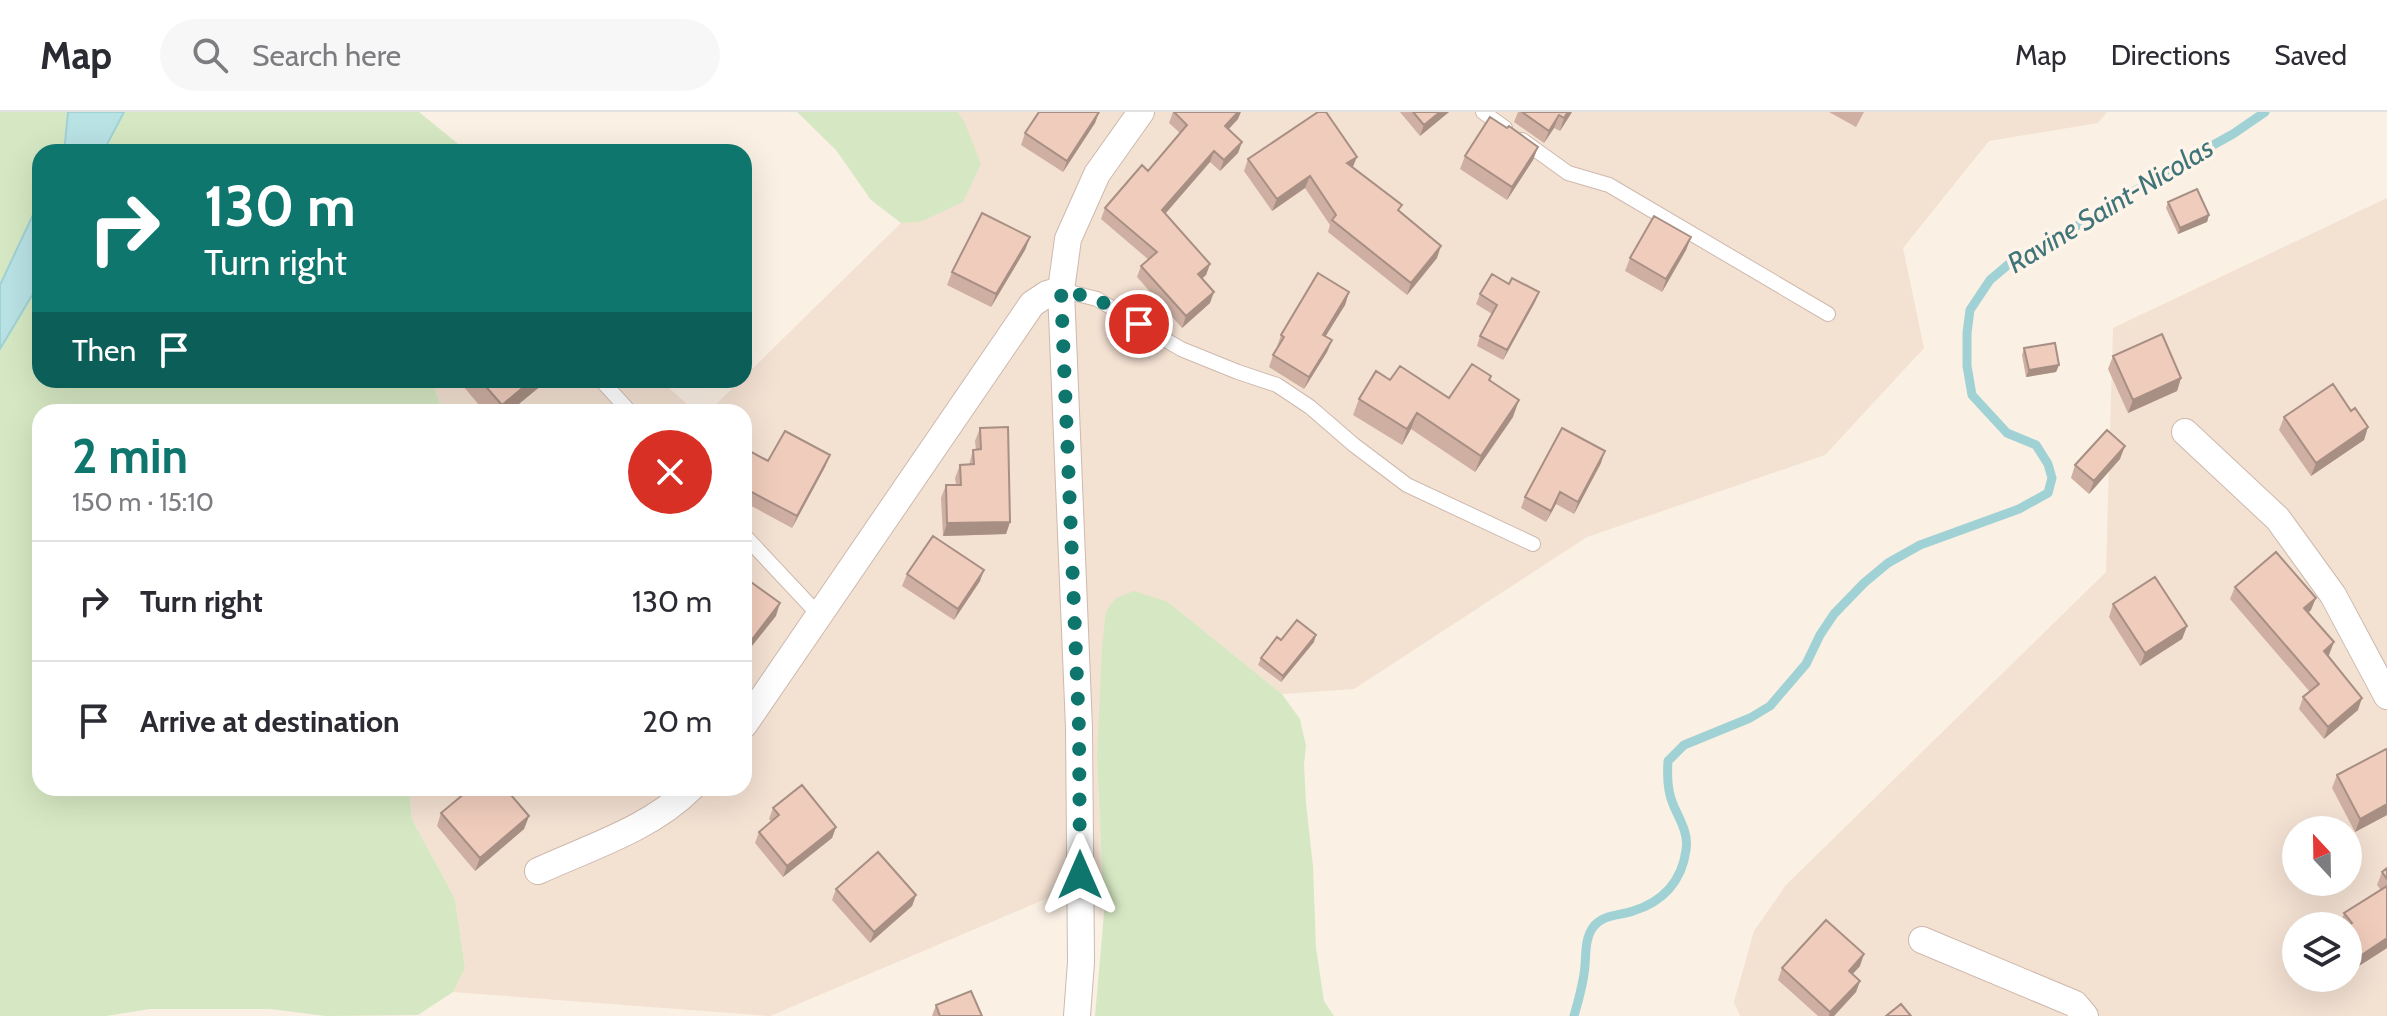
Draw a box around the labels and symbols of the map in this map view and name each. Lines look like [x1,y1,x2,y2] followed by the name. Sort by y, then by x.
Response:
[2001,130,2219,280] water label: Ravine Saint-Nicolas
[1105,290,1173,358] pin
[2282,816,2362,896] north arrow
[1038,833,1122,917] position arrow

